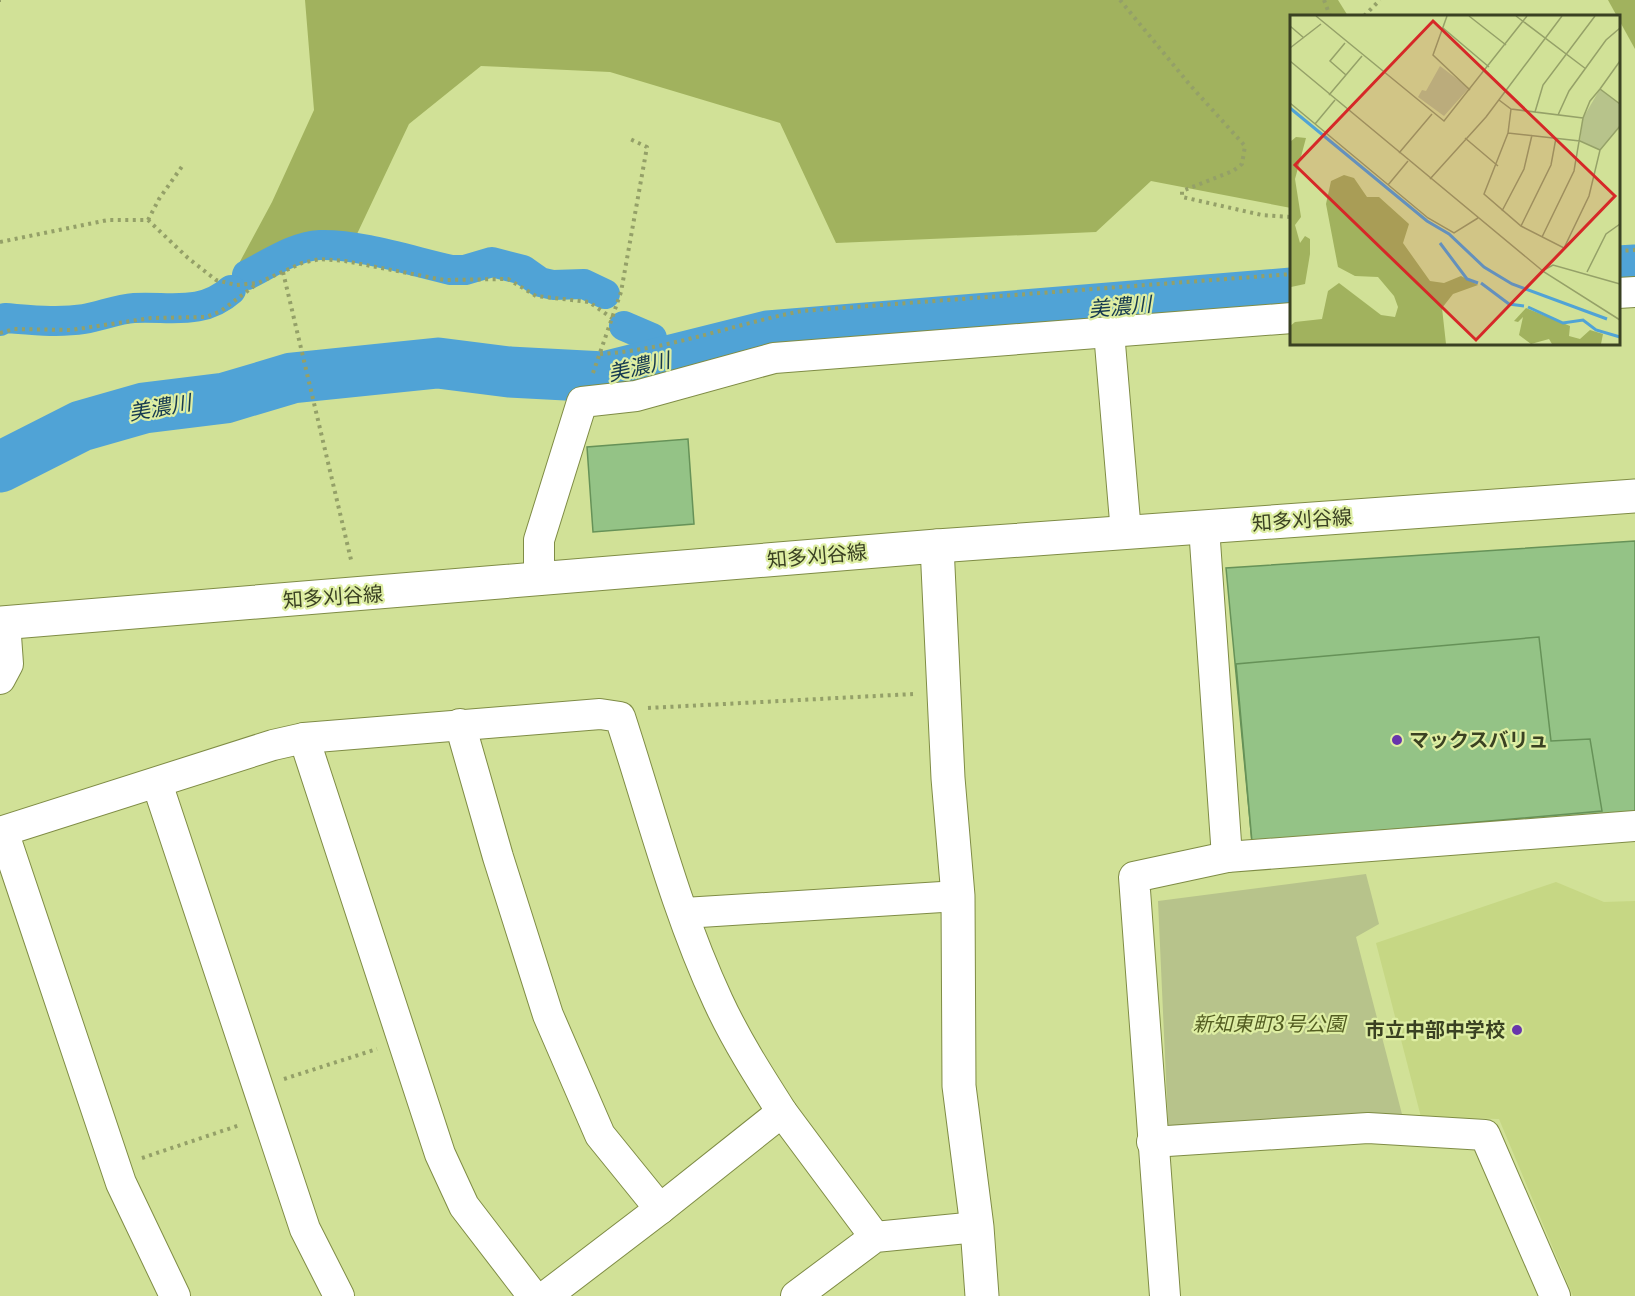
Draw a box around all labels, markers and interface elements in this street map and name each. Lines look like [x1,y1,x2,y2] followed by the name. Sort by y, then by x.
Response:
[1290,15,1620,345] inset map
[1087,291,1155,323] water label: 美濃川
[605,347,675,387] water label: 美濃川
[127,389,195,426] water label: 美濃川
[1251,505,1353,535] street label: 知多刈谷線
[766,540,868,572] street label: 知多刈谷線
[282,582,384,612] street label: 知多刈谷線
[1409,728,1548,752] place label: マックスバリュ
[1390,733,1404,747] marker: マックスバリュ
[1193,1012,1348,1036] park label: 新知東町3号公園
[1365,1018,1505,1042] place label: 市立中部中学校
[1510,1023,1524,1037] marker: 市立中部中学校

